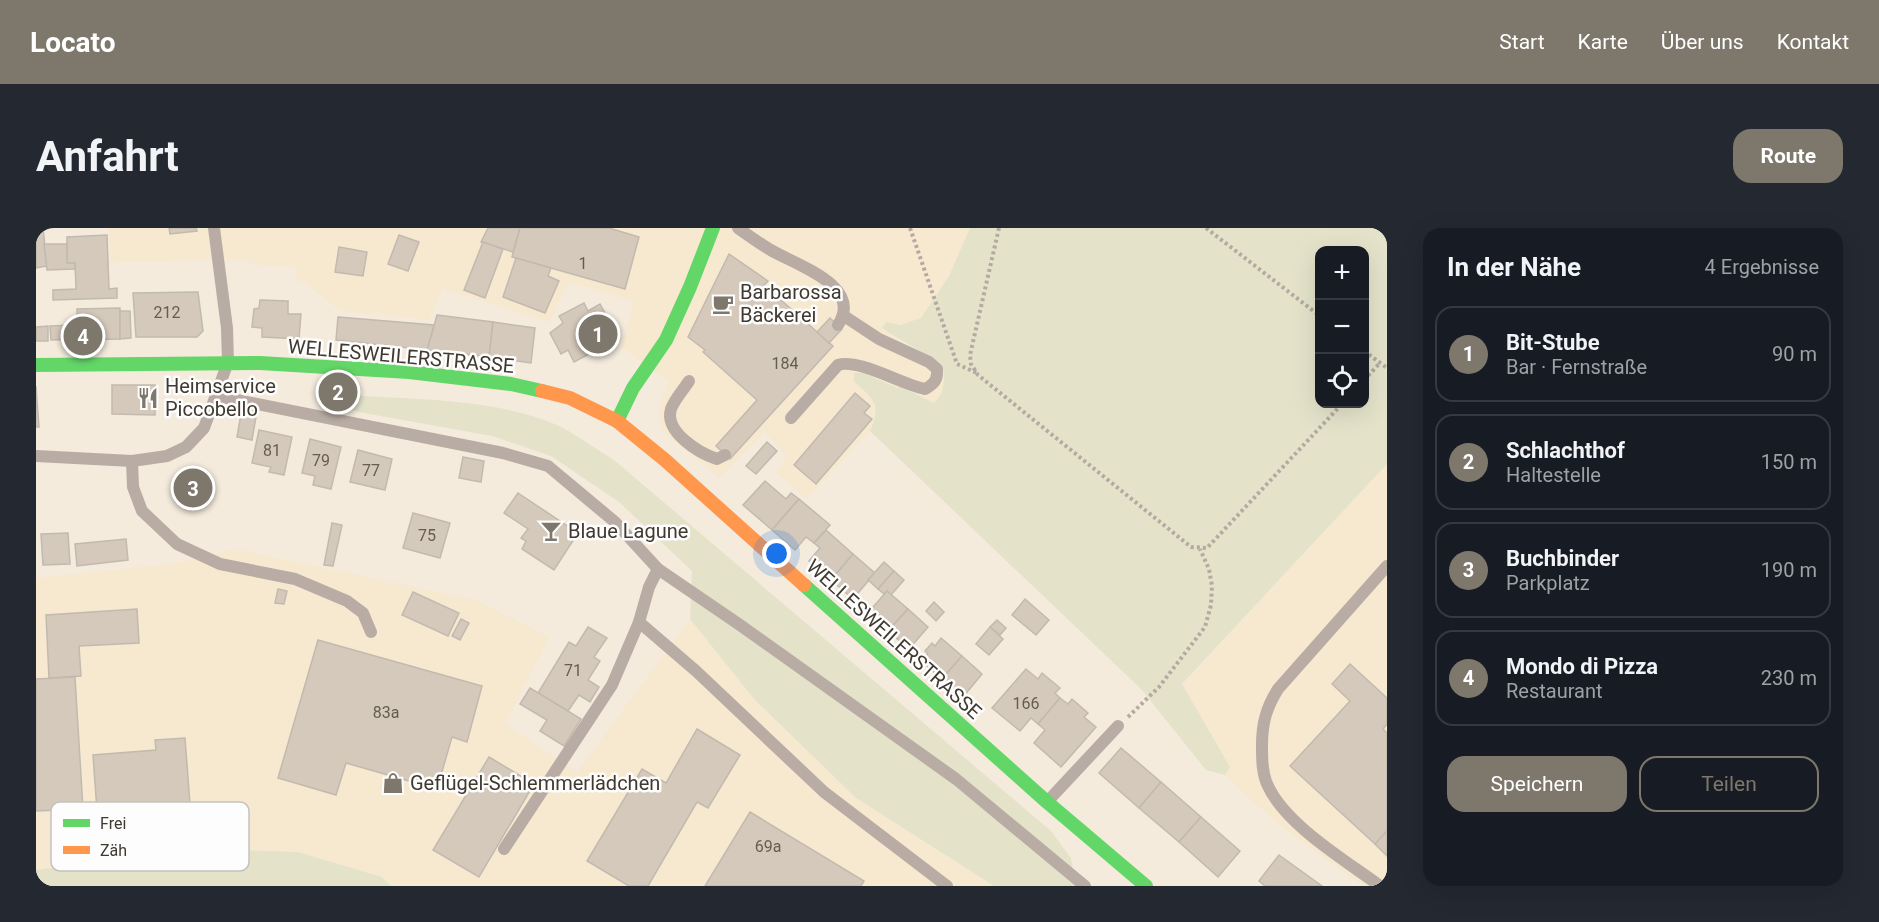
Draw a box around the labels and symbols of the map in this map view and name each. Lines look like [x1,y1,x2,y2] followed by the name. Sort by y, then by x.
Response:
[579,254,588,273] house number: 1
[740,280,842,327] place label: Barbarossa Bäckerei
[711,292,735,316] cafe icon: Barbarossa Bäckerei
[154,303,180,322] house number: 212
[578,312,618,356] pin: 1
[64,314,102,358] pin: 4
[287,334,515,378] street label: WELLESWEILERSTRASSE
[772,354,798,373] house number: 184
[318,370,358,414] pin: 2
[165,374,276,421] place label: Heimservice Piccobello
[136,386,160,410] restaurant icon: Heimservice Piccobello
[263,441,281,460] house number: 81
[312,451,330,470] house number: 79
[362,461,380,480] house number: 77
[174,466,212,510] pin: 3
[539,519,563,543] bar icon: Blaue Lagune
[568,519,688,543] place label: Blaue Lagune
[418,526,436,545] house number: 75
[762,539,791,568] your location
[802,554,986,724] street label: WELLESWEILERSTRASSE
[564,661,582,680] house number: 71
[1013,694,1039,713] house number: 166
[373,703,399,722] house number: 83a
[381,771,405,795] shop icon: Geflügel-Schlemmerlädchen
[410,771,660,795] place label: Geflügel-Schlemmerlädchen
[51,802,249,871] legend
[100,814,126,833] text: Frei
[755,837,781,856] house number: 69a
[100,841,127,860] text: Zäh

